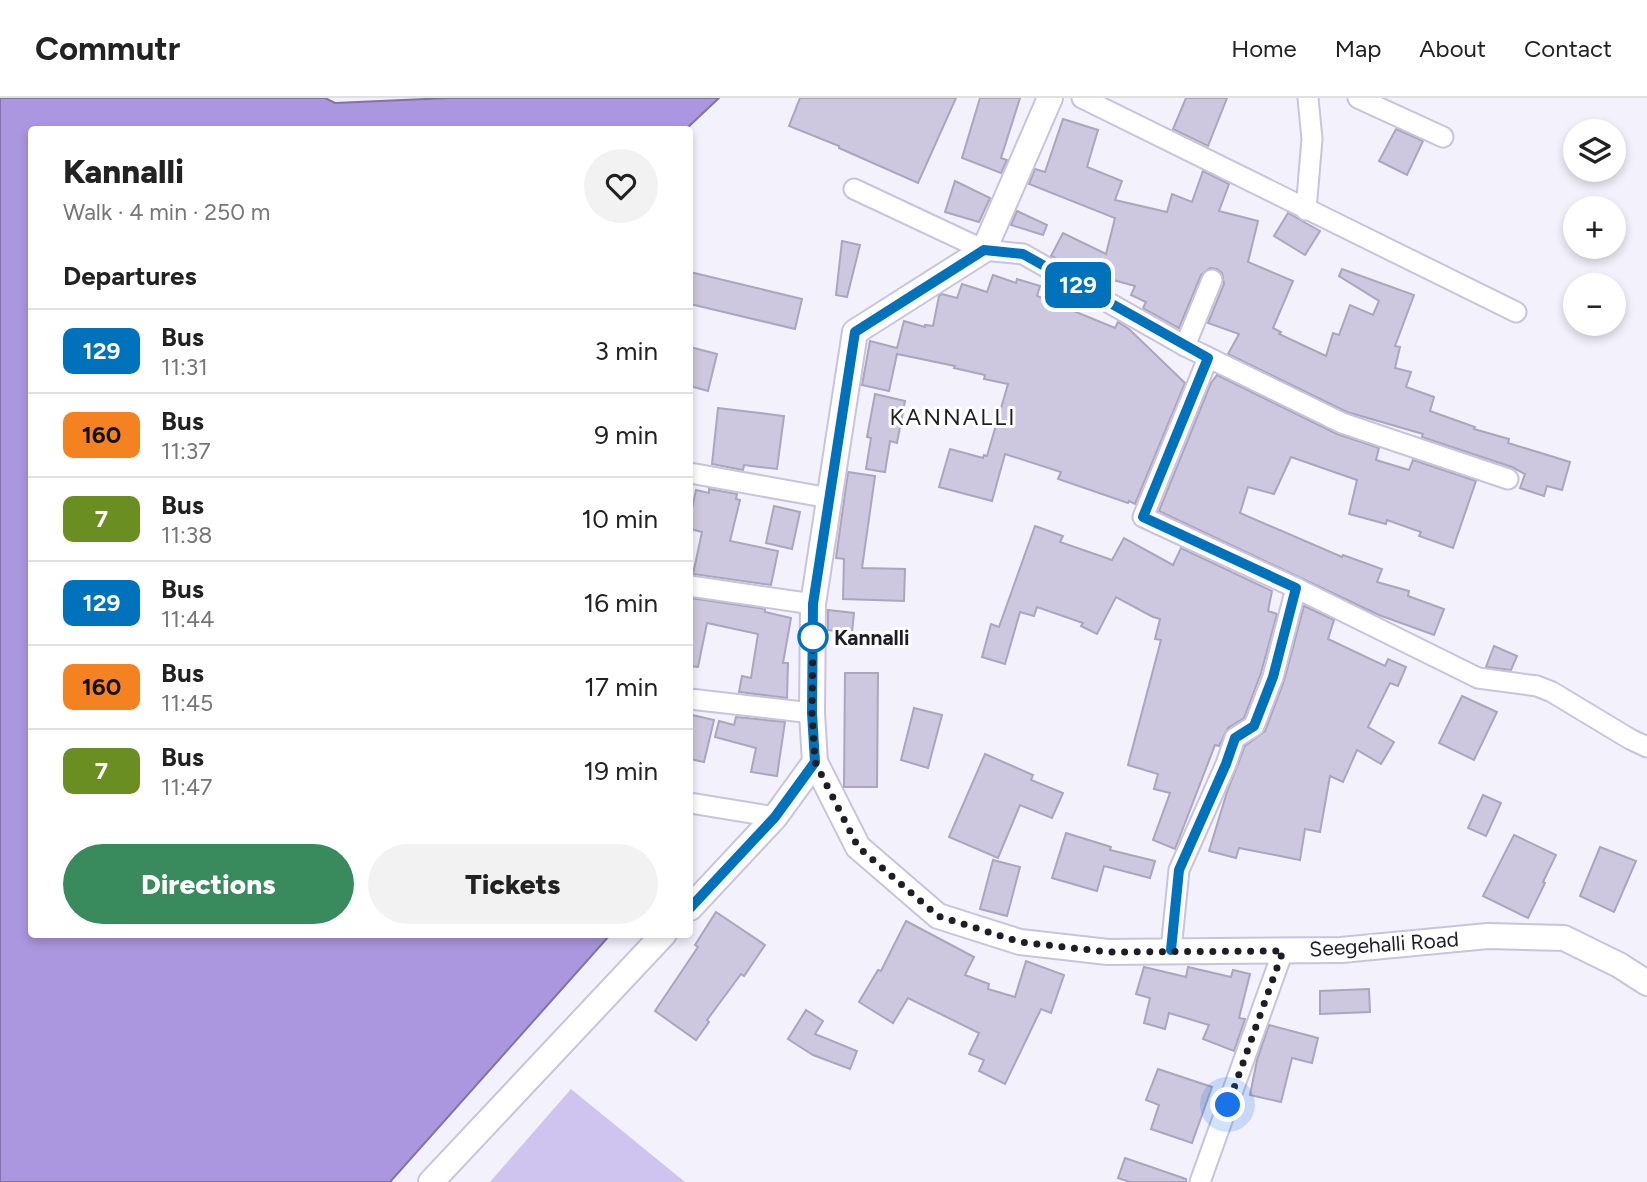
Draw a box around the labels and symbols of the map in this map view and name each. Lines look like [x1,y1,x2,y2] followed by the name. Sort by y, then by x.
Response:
[1038,262,1118,308] line badge: 129
[890,403,1016,431] district label: KANNALLI
[798,622,828,652] marker: Kannalli
[834,625,909,650] place label: Kannalli
[1308,926,1460,962] street label: Seegehalli Road
[1210,1087,1245,1122] your location

